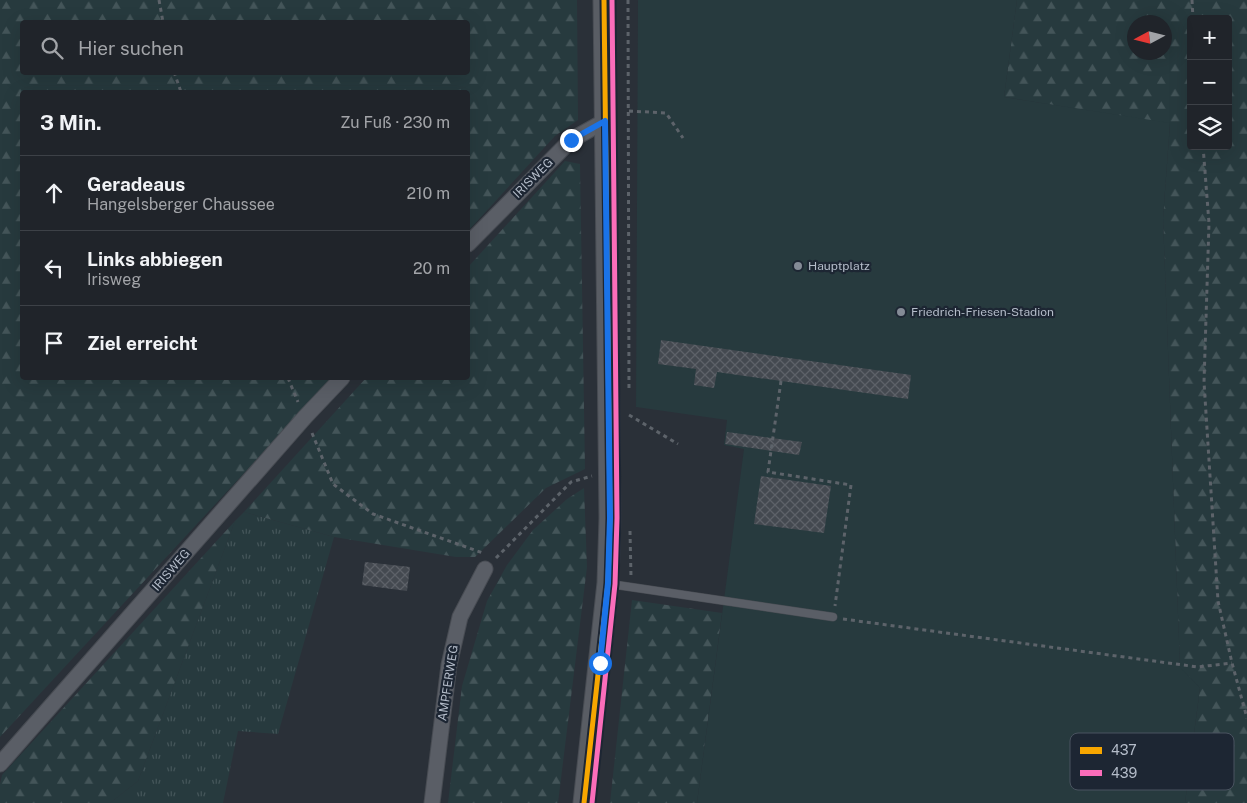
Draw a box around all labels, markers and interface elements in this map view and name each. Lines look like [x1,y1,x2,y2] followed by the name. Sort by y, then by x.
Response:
[1127,15,1172,60] north arrow
[1187,15,1232,150] map controls
[1187,15,1232,60] button: +
[20,20,470,75] search box
[38,34,66,62] icon: search
[78,37,184,59] text: Hier suchen
[1187,60,1232,105] button: −
[1187,105,1232,150] button: layers
[40,110,102,135] text: 3 Min.
[340,113,450,132] text: Zu Fuß · 230 m
[560,129,583,152] route end
[510,155,556,201] street label: IRISWEG
[87,173,185,195] text: Geradeaus
[40,179,68,207] icon: ahead
[406,184,450,203] text: 210 m
[87,195,275,214] text: Hangelsberger Chaussee
[87,248,223,270] text: Links abbiegen
[40,254,68,282] icon: left
[413,259,450,278] text: 20 m
[808,259,870,273] place label: Hauptplatz
[792,260,804,272] marker: Hauptplatz
[87,270,141,289] text: Irisweg
[911,305,1054,319] place label: Friedrich-Friesen-Stadion
[895,306,907,318] marker: Friedrich-Friesen-Stadion
[40,329,68,357] icon: arrive
[87,332,198,354] text: Ziel erreicht
[149,546,193,594] street label: IRISWEG
[435,644,461,722] street label: AMPFERWEG
[589,652,612,675] route start
[1070,733,1234,790] legend
[1111,742,1137,758] text: 437
[1111,765,1138,781] text: 439

